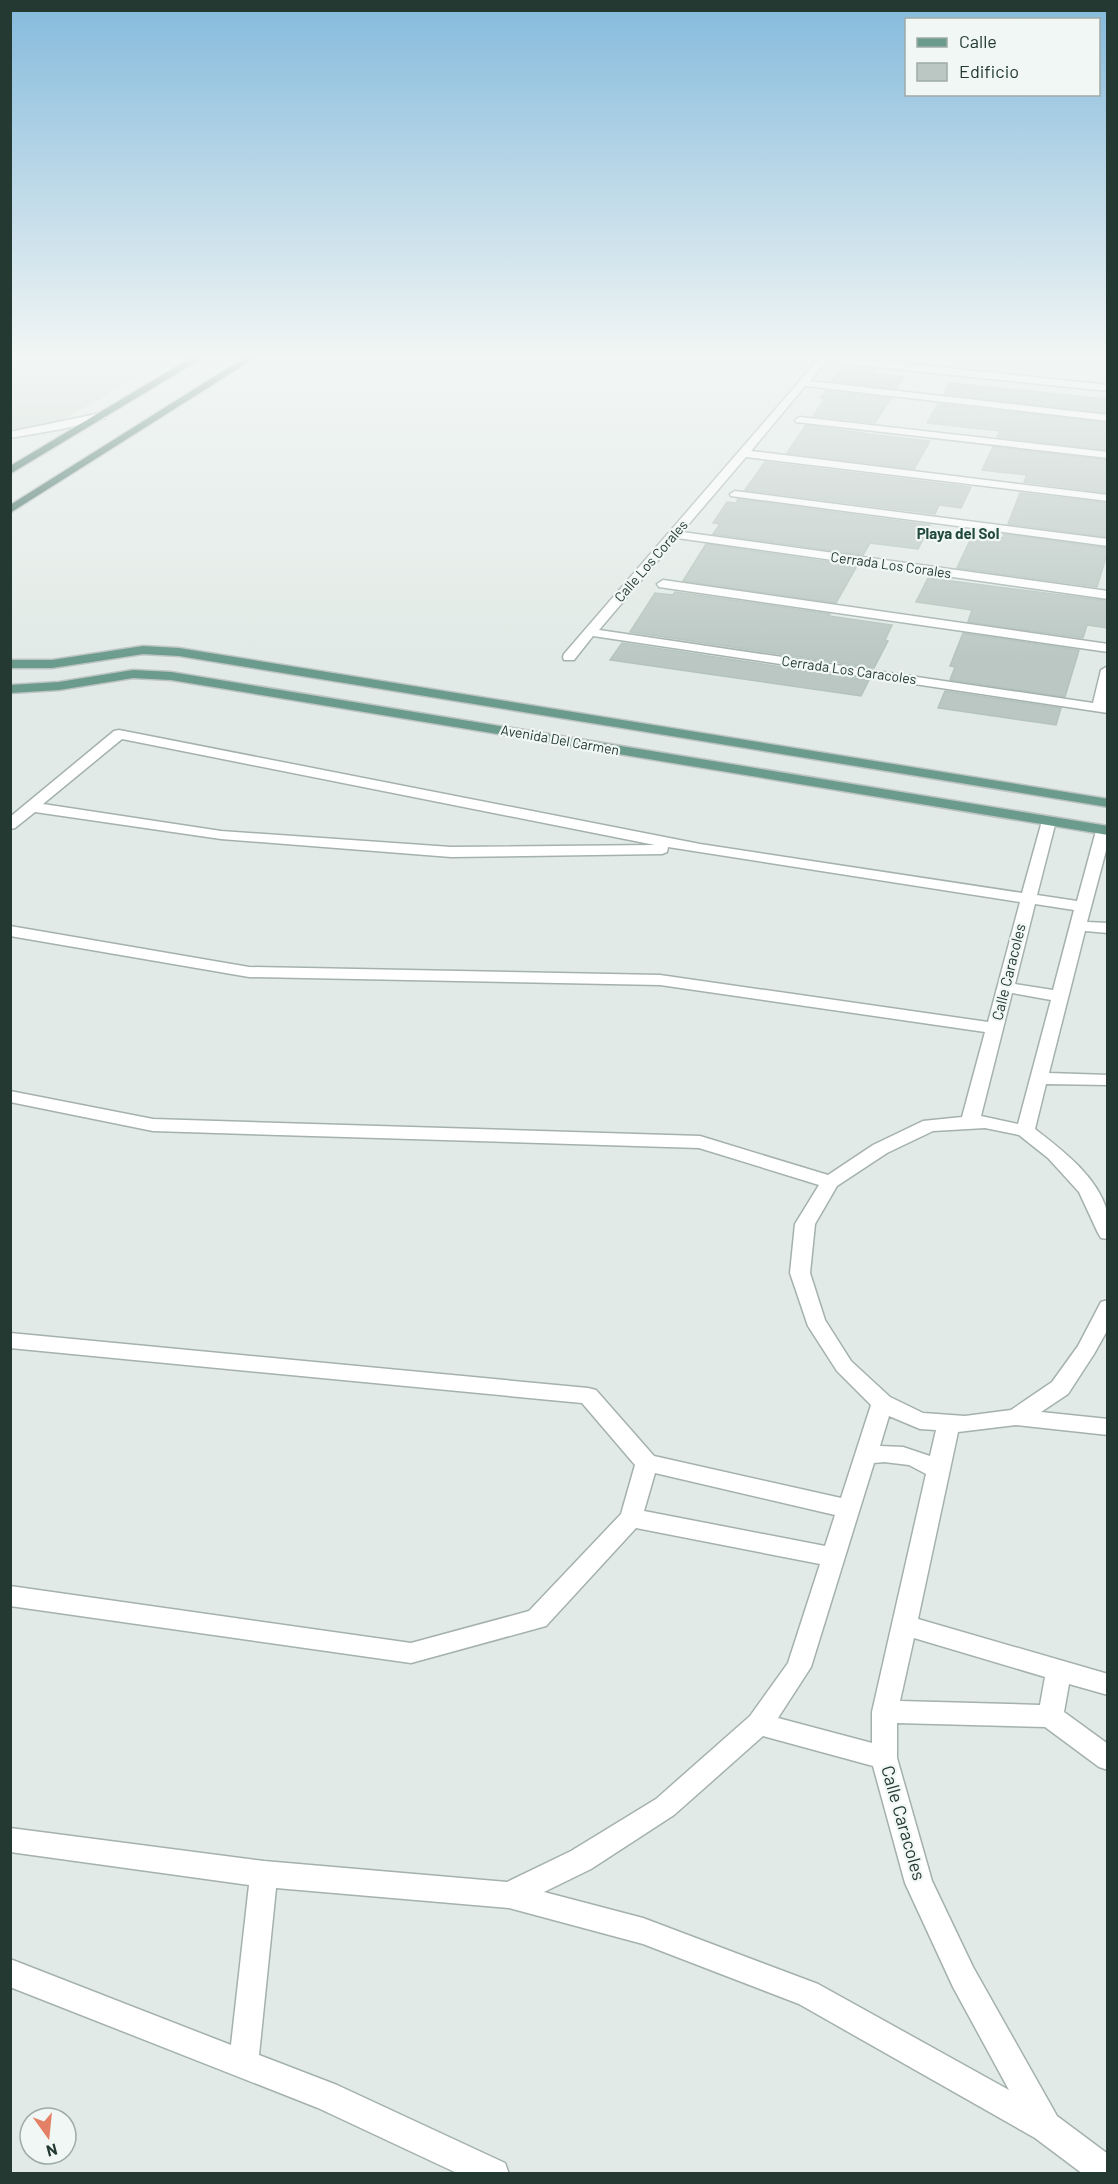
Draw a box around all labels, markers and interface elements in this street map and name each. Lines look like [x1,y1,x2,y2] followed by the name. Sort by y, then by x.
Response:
[905,18,1100,96] legend
[959,30,997,52] text: Calle
[959,60,1019,82] text: Edificio
[610,516,691,605] street label: Calle Los Corales
[917,524,999,542] district label: Playa del Sol
[830,548,953,581] street label: Cerrada Los Corales
[781,652,918,687] street label: Cerrada Los Caracoles
[500,721,621,758] street label: Avenida Del Carmen
[987,922,1029,1022] street label: Calle Caracoles
[877,1763,931,1883] street label: Calle Caracoles
[18,2106,78,2166] north arrow
[44,2140,60,2162] text: N

